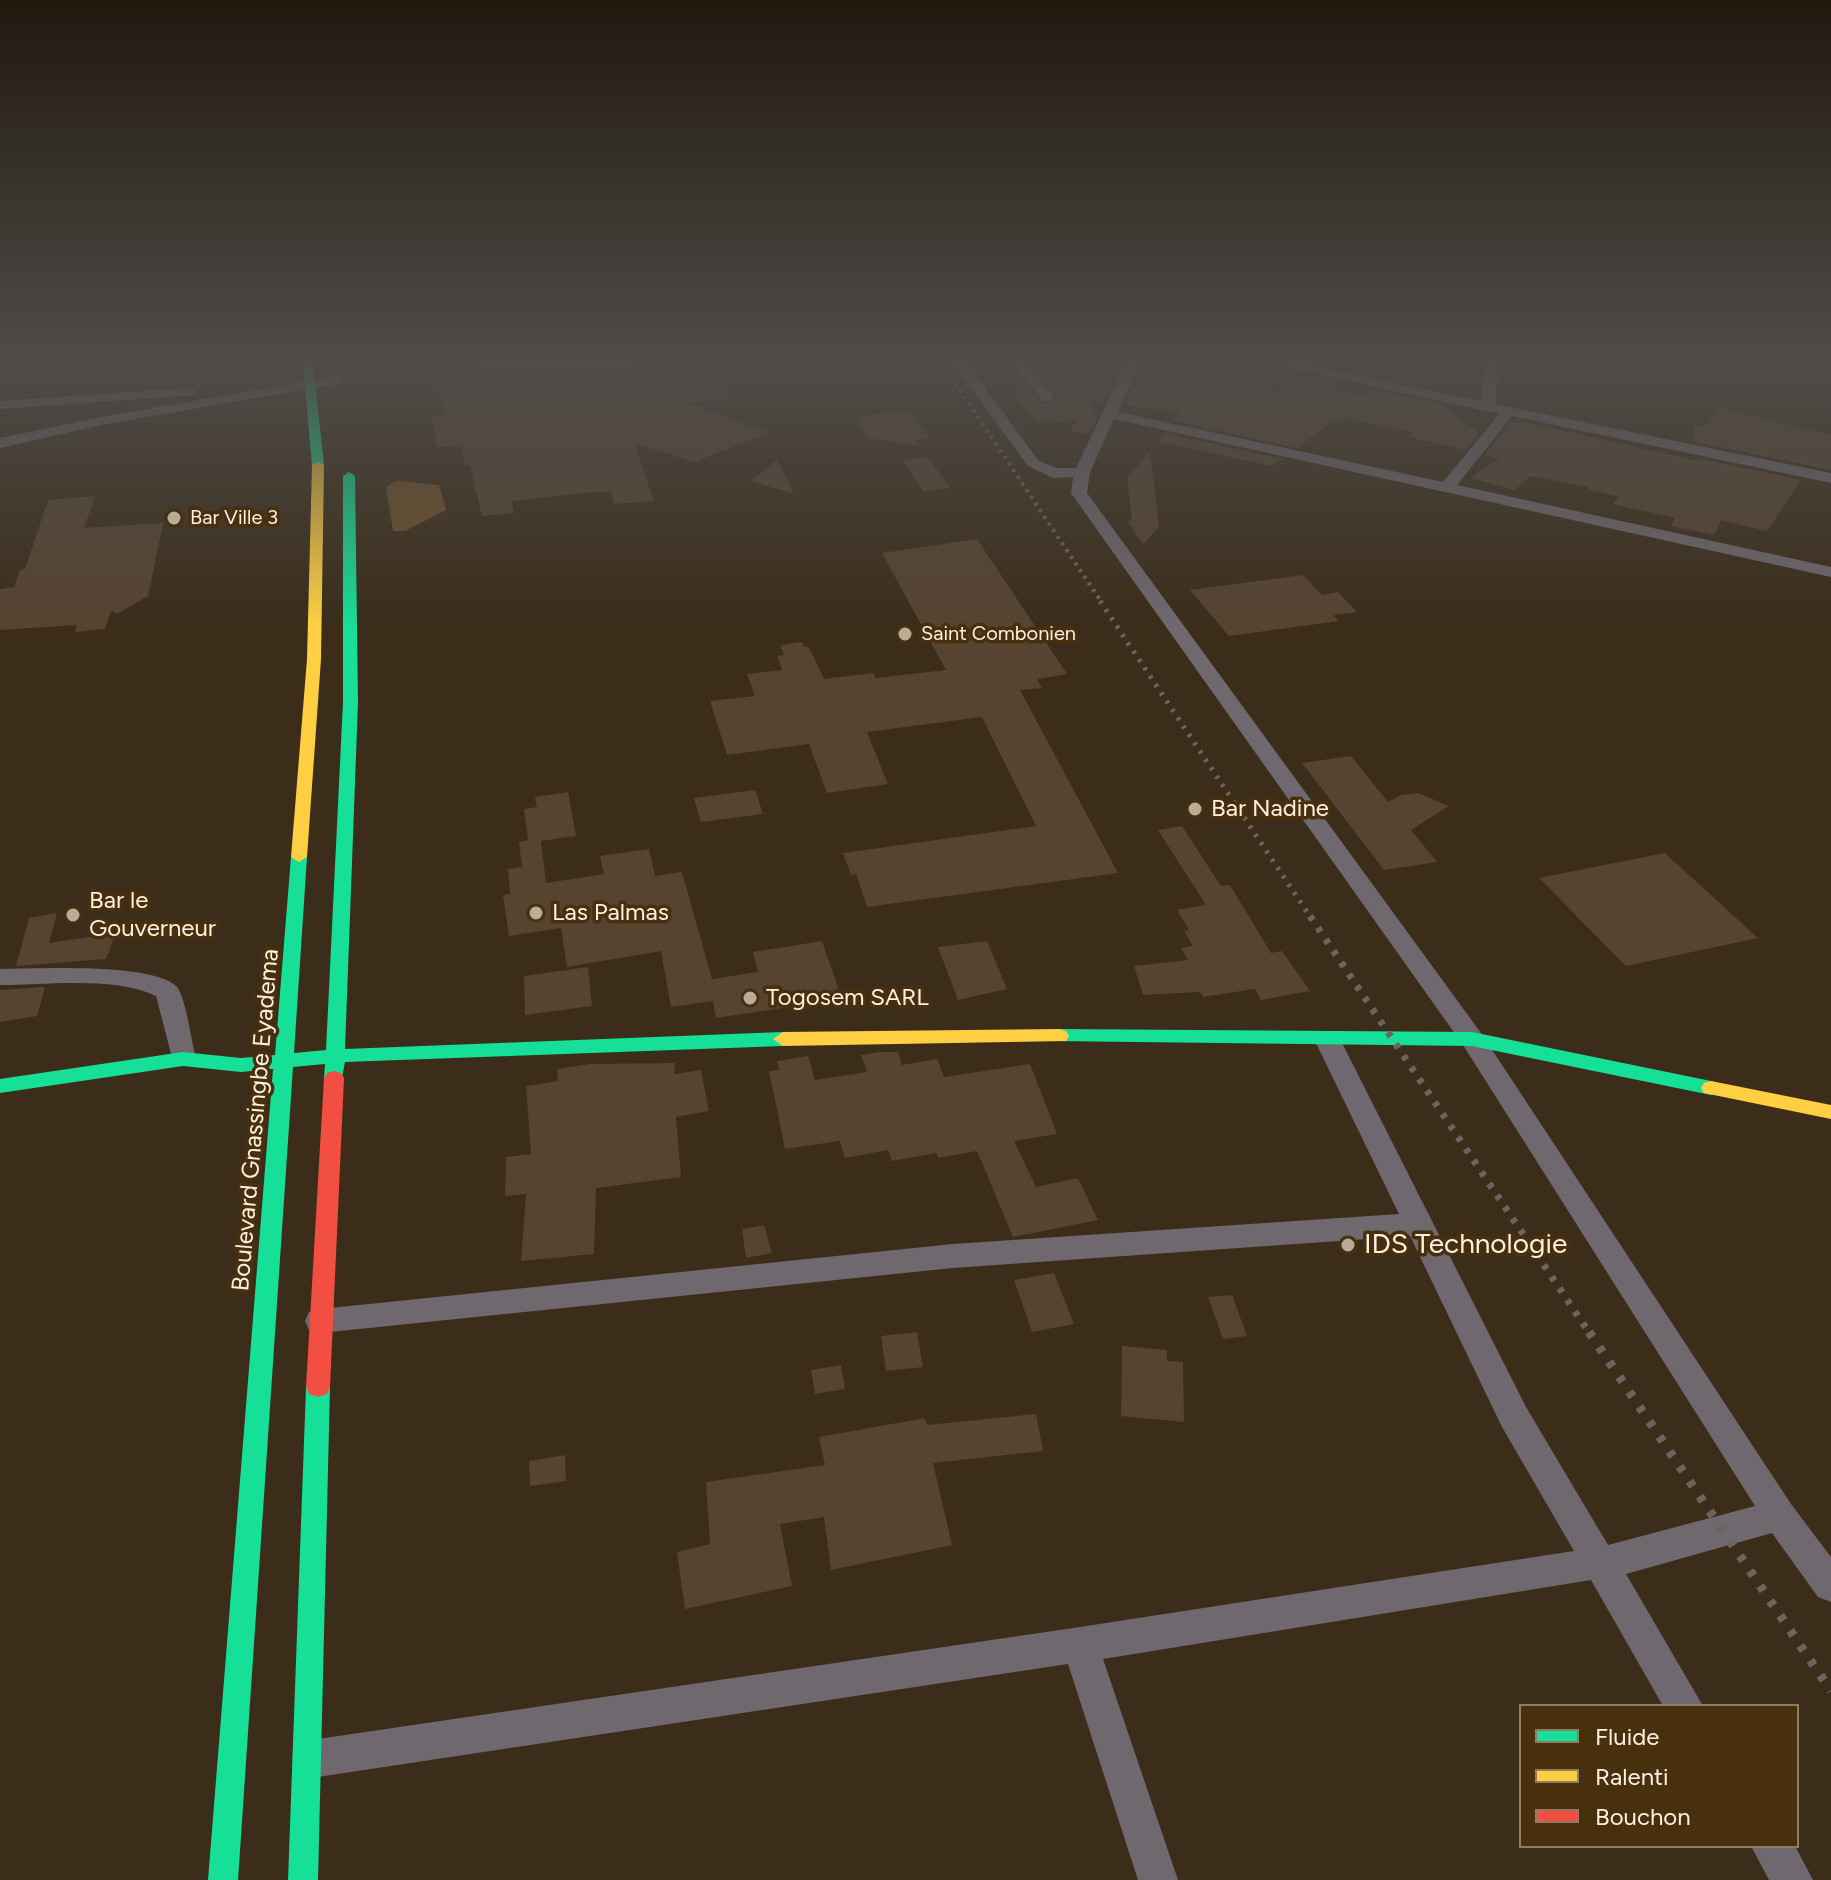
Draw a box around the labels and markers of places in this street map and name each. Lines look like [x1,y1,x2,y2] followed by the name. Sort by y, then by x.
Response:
[190,506,278,530] place label: Bar Ville 3
[165,509,183,527] marker: Bar Ville 3
[921,622,1076,646] place label: Saint Combonien
[896,625,914,643] marker: Saint Combonien
[1211,795,1329,823] place label: Bar Nadine
[1186,800,1204,818] marker: Bar Nadine
[89,887,216,943] place label: Bar le Gouverneur
[552,899,669,927] place label: Las Palmas
[527,904,545,922] marker: Las Palmas
[64,906,82,924] marker: Bar le Gouverneur
[766,984,929,1012] place label: Togosem SARL
[741,989,759,1007] marker: Togosem SARL
[1364,1228,1567,1262] place label: IDS Technologie
[1339,1236,1357,1254] marker: IDS Technologie

